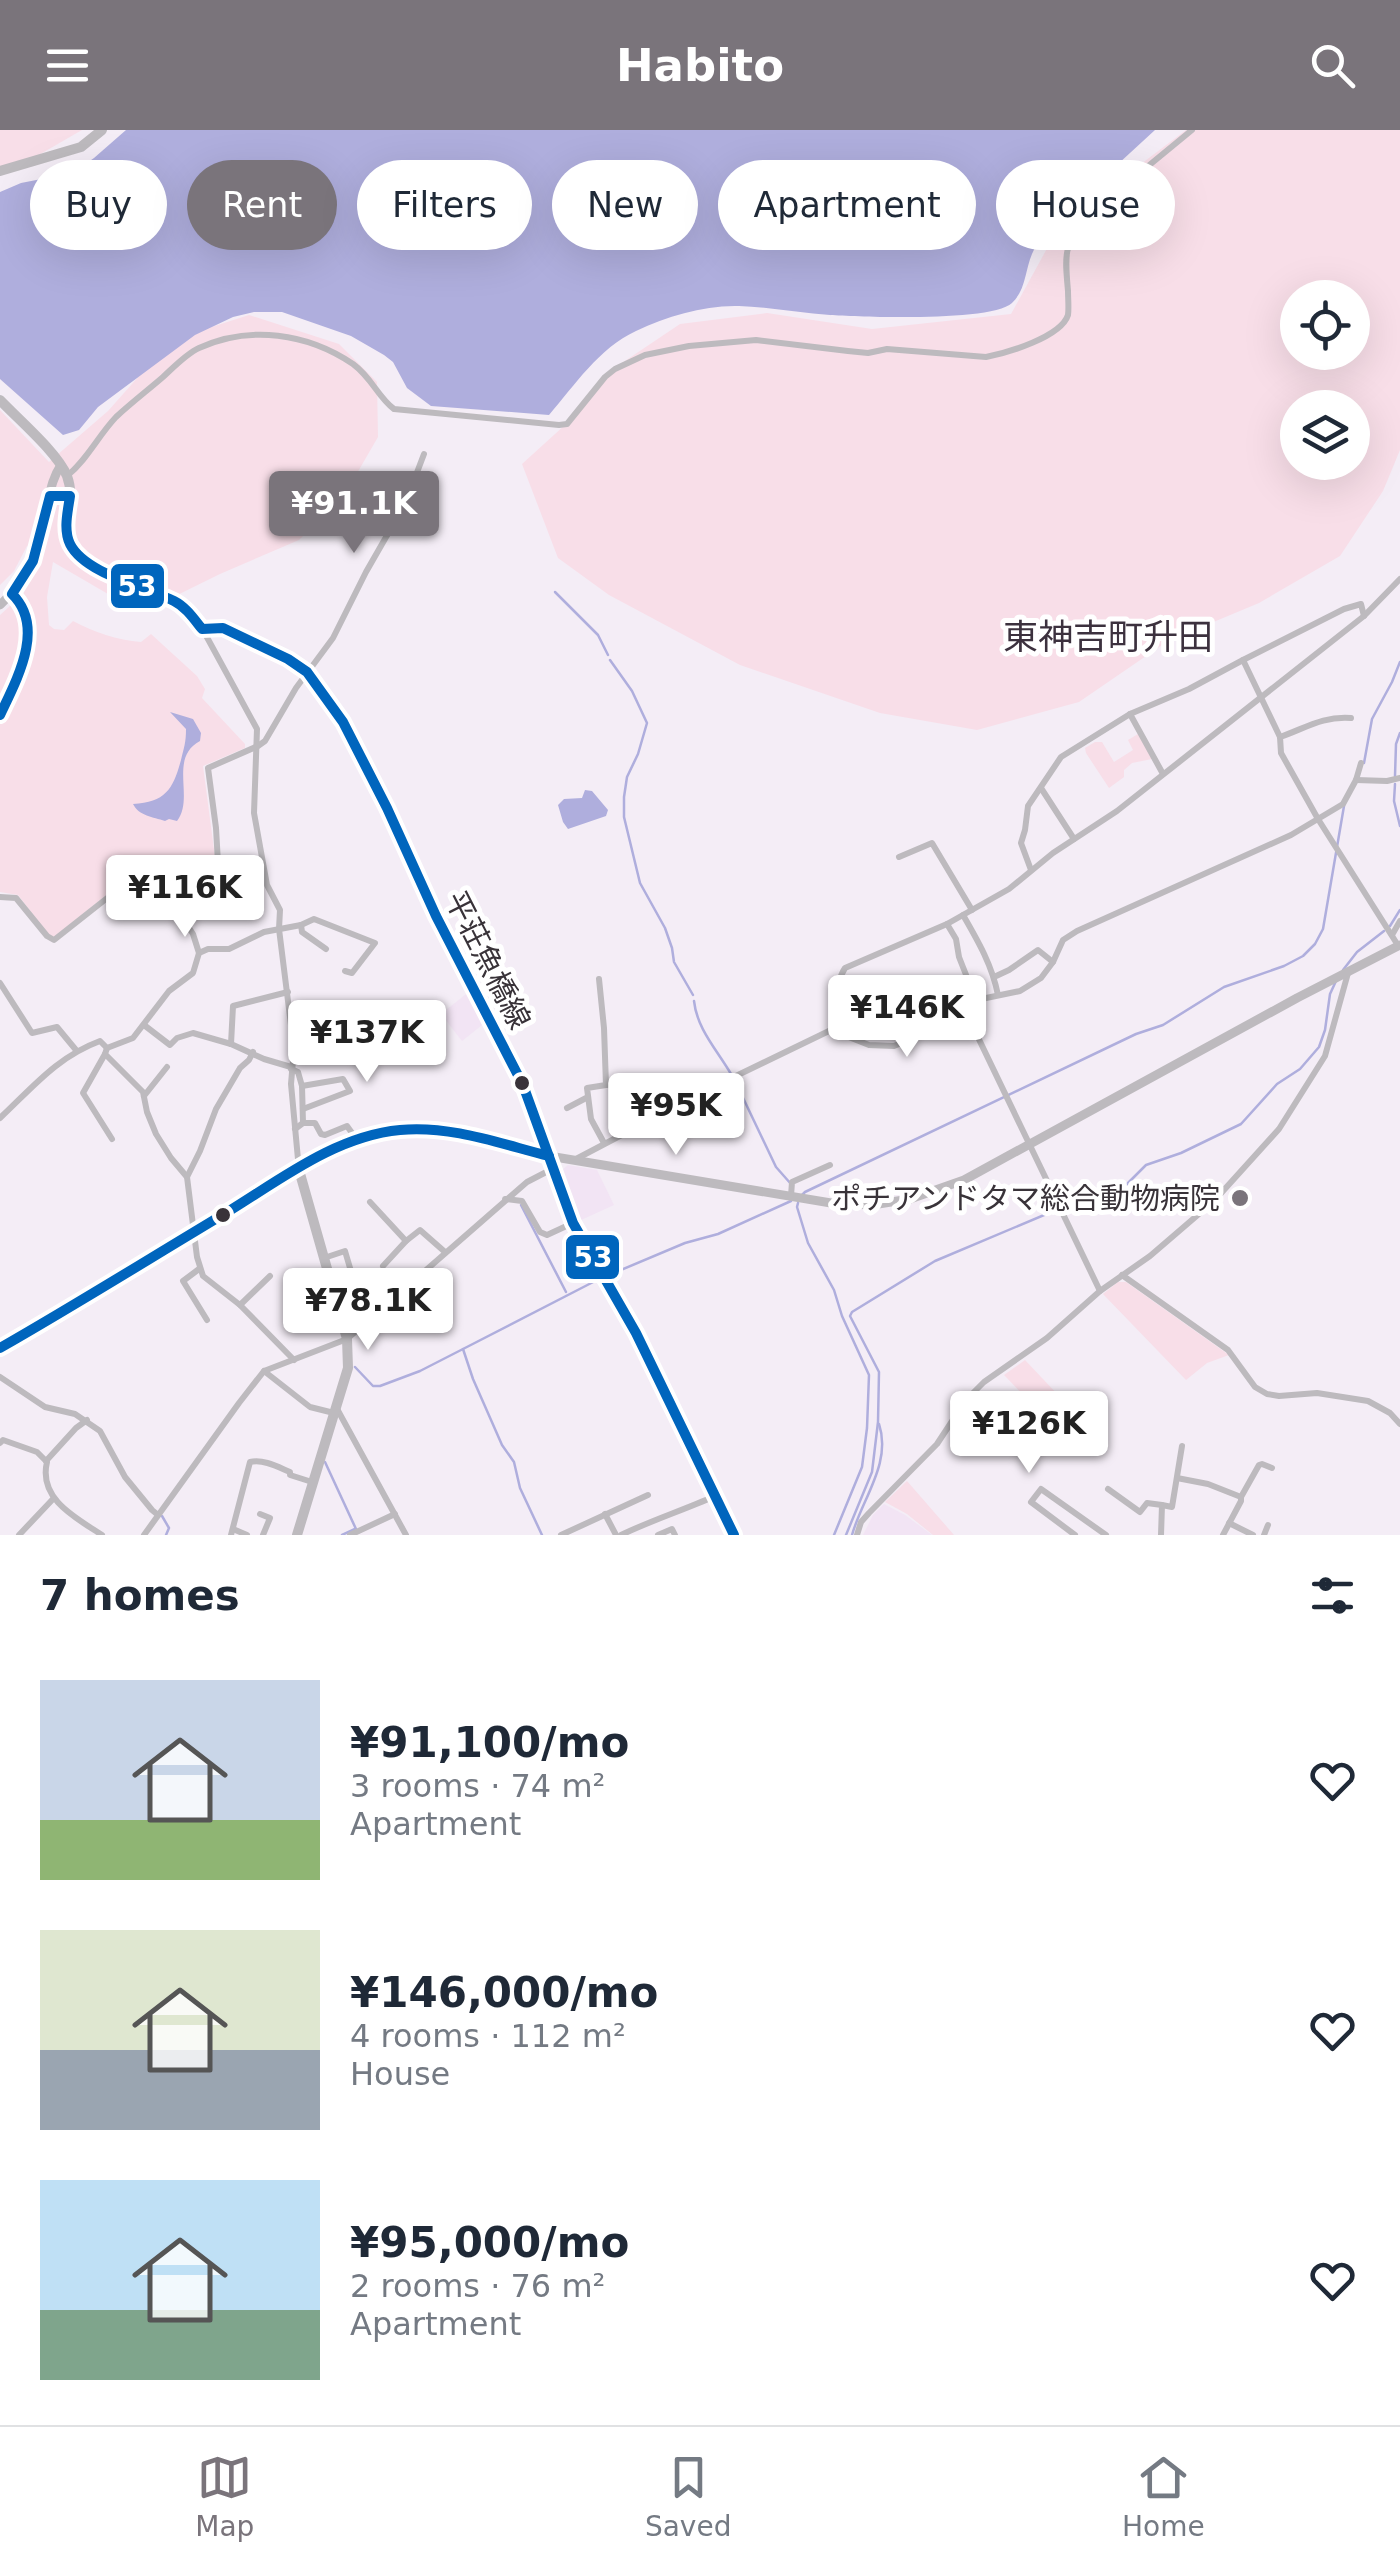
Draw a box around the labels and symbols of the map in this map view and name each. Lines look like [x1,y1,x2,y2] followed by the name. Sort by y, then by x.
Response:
[273,471,435,556] pin: ¥91.1K
[109,562,166,610] line badge: 53
[118,570,156,603] text: 53
[1003,617,1213,657] district label: 東神吉町升田
[115,855,255,940] pin: ¥116K
[438,885,538,1035] street label: 平荘魚橋線
[837,975,977,1060] pin: ¥146K
[297,1000,437,1085] pin: ¥137K
[512,1073,532,1093] unlabelled marker
[617,1073,735,1158] pin: ¥95K
[831,1181,1220,1216] place label: ポチアンドタマ総合動物病院
[1229,1187,1251,1209] marker: ポチアンドタマ総合動物病院
[213,1205,233,1225] unlabelled marker
[564,1233,621,1281] line badge: 53
[574,1241,612,1274] text: 53
[287,1268,449,1353] pin: ¥78.1K
[959,1391,1099,1476] pin: ¥126K

